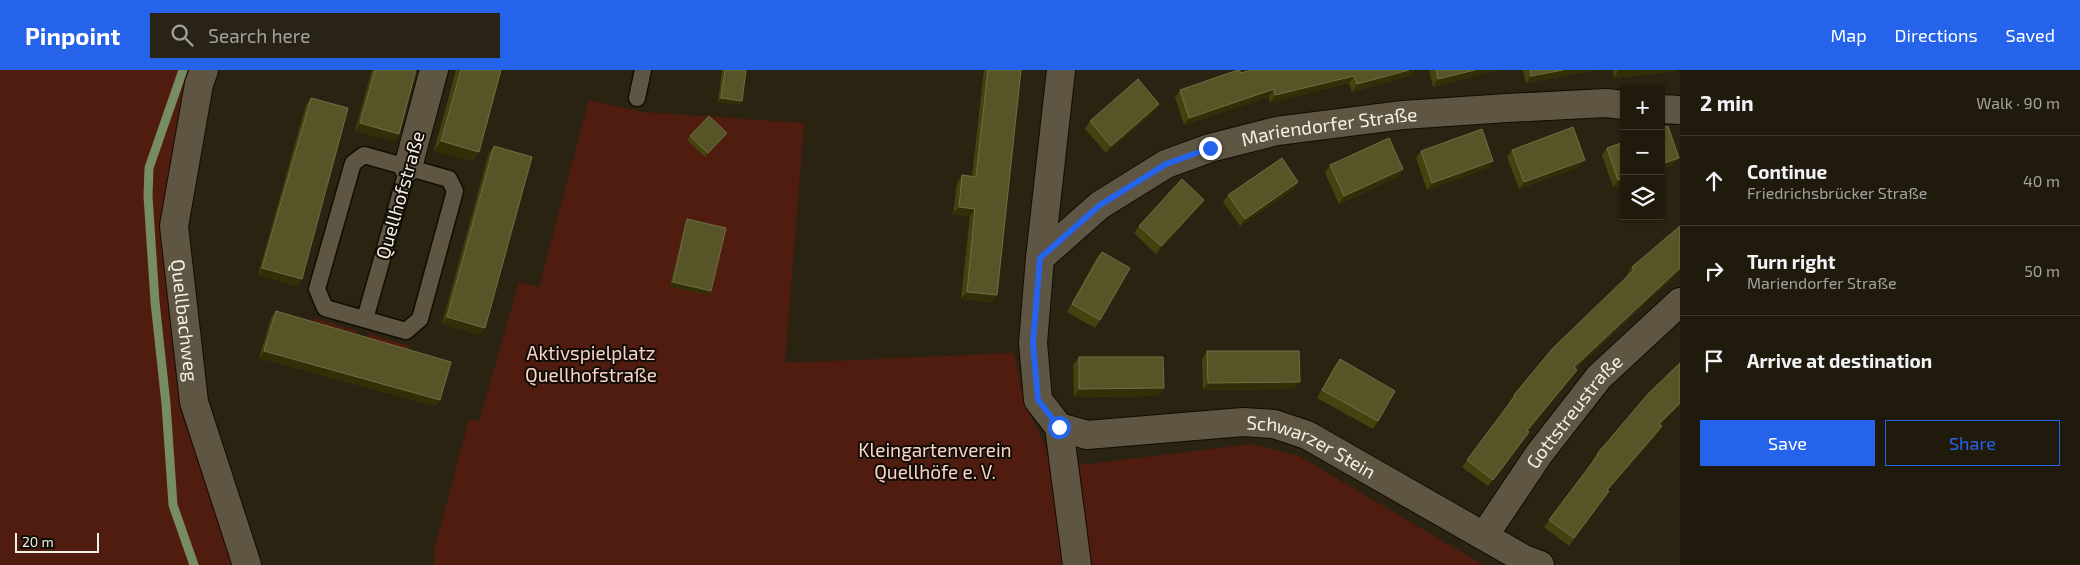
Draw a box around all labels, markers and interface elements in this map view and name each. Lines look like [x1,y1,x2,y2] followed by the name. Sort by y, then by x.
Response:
[150,13,500,58] search box
[25,21,120,50] text: Pinpoint
[168,21,196,49] icon: search
[208,24,310,47] text: Search here
[1830,24,1867,46] text: Map
[1895,24,1978,46] text: Directions
[2006,24,2055,46] text: Saved
[1620,85,1665,220] map controls
[1620,85,1665,130] button: +
[1700,90,1754,115] text: 2 min
[1976,93,2060,112] text: Walk · 90 m
[1239,102,1418,151] street label: Mariendorfer Straße
[370,128,429,261] street label: Quellhofstraße
[1620,130,1665,175] button: −
[1199,137,1222,160] route end
[1747,160,1827,183] text: Continue
[1700,167,1728,195] icon: ahead
[2023,171,2060,190] text: 40 m
[1620,175,1665,220] button: layers
[1747,183,1927,202] text: Friedrichsbrücker Straße
[1747,250,1835,273] text: Turn right
[1700,257,1728,285] icon: right
[167,258,204,383] street label: Quellbachweg
[2024,261,2060,280] text: 50 m
[1747,273,1897,292] text: Mariendorfer Straße
[525,341,657,386] park label: Aktivspielplatz Quellhofstraße
[1700,347,1728,375] icon: arrive
[1521,349,1627,473] street label: Gottstreustraße
[1747,349,1932,372] text: Arrive at destination
[1246,410,1380,483] street label: Schwarzer Stein
[1048,416,1071,439] route start
[1700,420,1875,466] button: Save
[1885,420,2060,466] button: Share
[858,438,1012,483] park label: Kleingartenverein Quellhöfe e. V.
[15,530,99,553] scale bar
[22,533,54,550] text: 20 m

